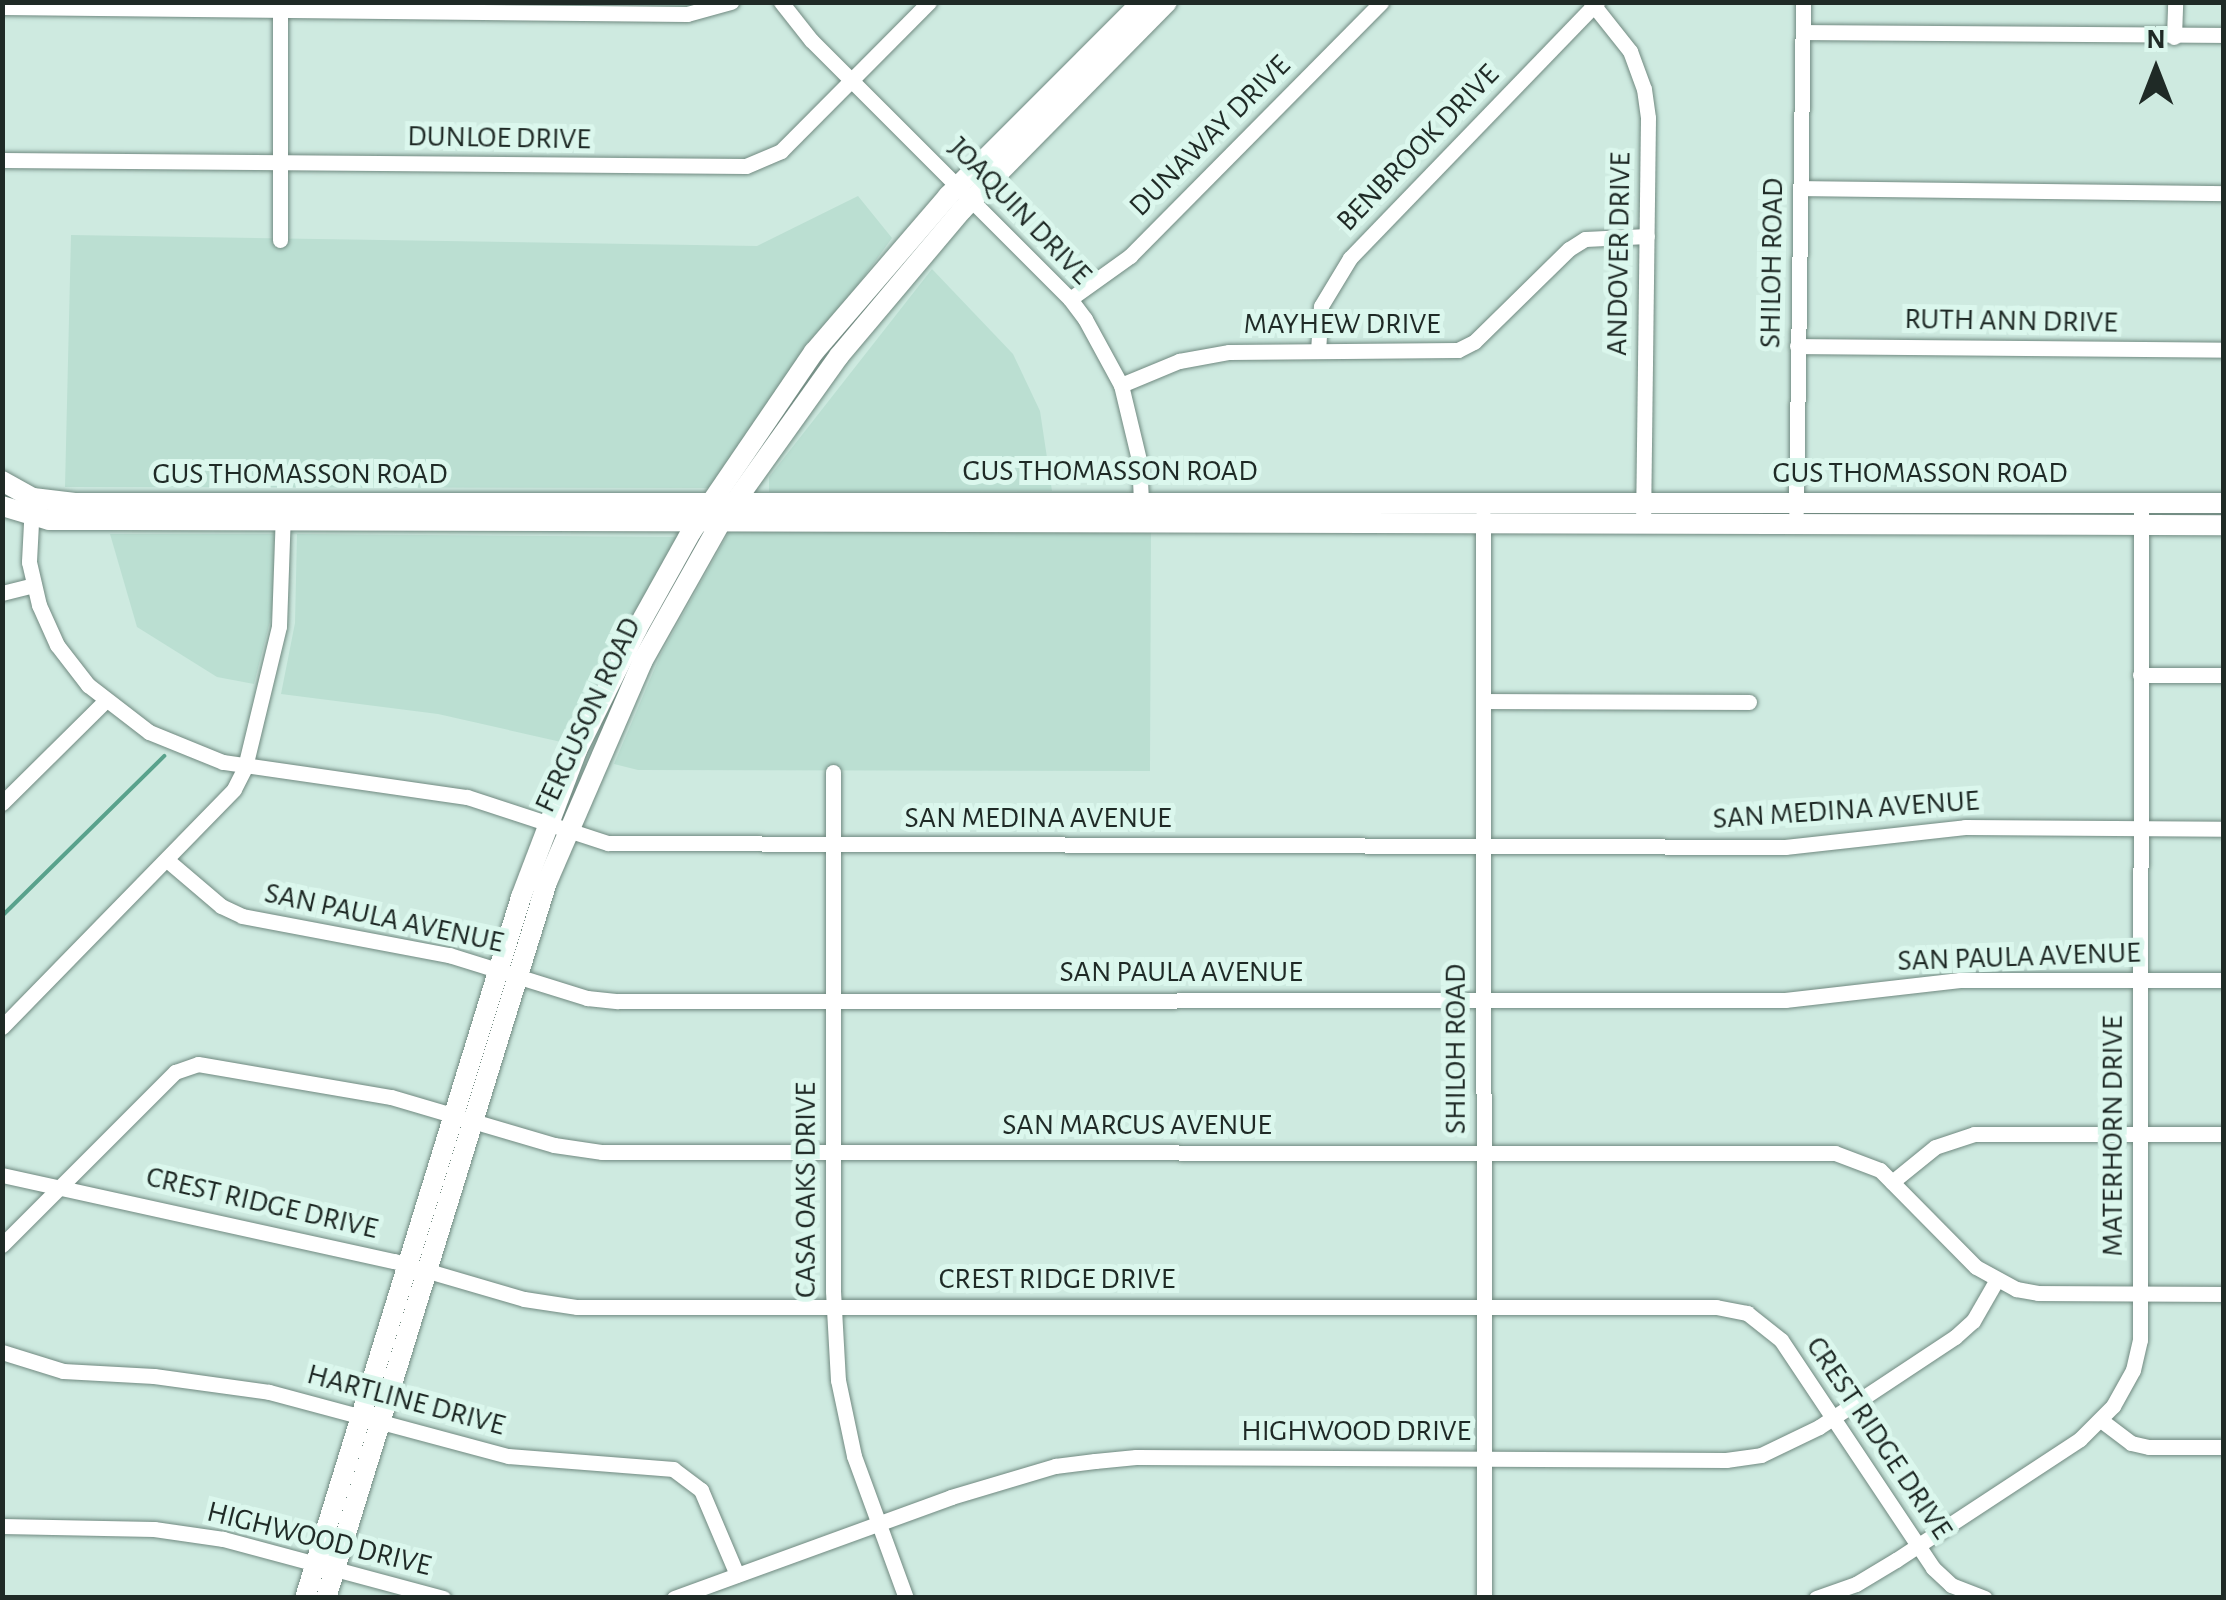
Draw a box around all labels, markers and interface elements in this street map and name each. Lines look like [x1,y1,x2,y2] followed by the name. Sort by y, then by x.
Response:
[2106,20,2206,120] north arrow
[2146,26,2166,54] text: N
[1122,48,1298,224] street label: DUNAWAY DRIVE
[1329,57,1507,239] street label: BENBROOK DRIVE
[407,118,591,158] street label: DUNLOE DRIVE
[941,130,1099,292] street label: JOAQUIN DRIVE
[1599,152,1639,356] street label: ANDOVER DRIVE
[1753,178,1791,348] street label: SHILOH ROAD
[1904,301,2118,341] street label: RUTH ANN DRIVE
[1243,306,1441,342] street label: MAYHEW DRIVE
[962,453,1258,489] street label: GUS THOMASSON ROAD
[1772,455,2068,491] street label: GUS THOMASSON ROAD
[152,456,448,492] street label: GUS THOMASSON ROAD
[527,612,649,818] street label: FERGUSON ROAD
[1712,783,1980,837] street label: SAN MEDINA AVENUE
[904,800,1172,836] street label: SAN MEDINA AVENUE
[261,875,507,961] street label: SAN PAULA AVENUE
[1897,935,2141,979] street label: SAN PAULA AVENUE
[1059,954,1303,990] street label: SAN PAULA AVENUE
[1438,964,1474,1134] street label: SHILOH ROAD
[2095,1015,2131,1257] street label: MATERHORN DRIVE
[788,1082,824,1298] street label: CASA OAKS DRIVE
[1002,1107,1272,1143] street label: SAN MARCUS AVENUE
[143,1159,381,1247] street label: CREST RIDGE DRIVE
[939,1261,1175,1297] street label: CREST RIDGE DRIVE
[1798,1330,1960,1546] street label: CREST RIDGE DRIVE
[303,1356,509,1444] street label: HARTLINE DRIVE
[1241,1413,1471,1449] street label: HIGHWOOD DRIVE
[203,1494,435,1584] street label: HIGHWOOD DRIVE

